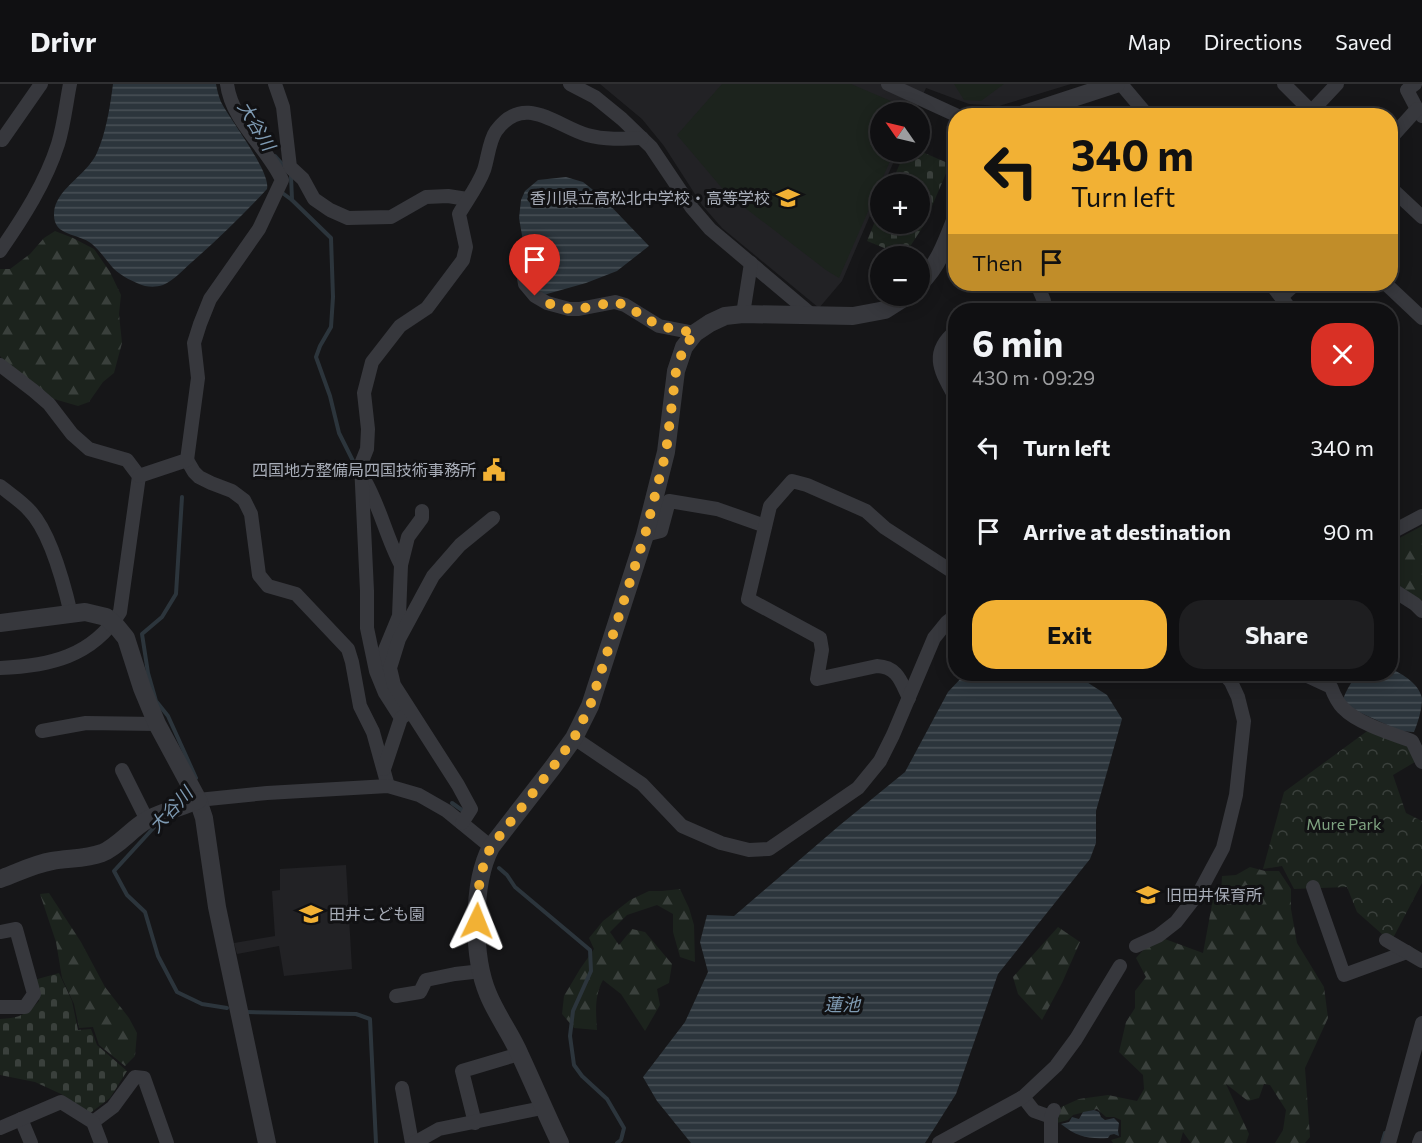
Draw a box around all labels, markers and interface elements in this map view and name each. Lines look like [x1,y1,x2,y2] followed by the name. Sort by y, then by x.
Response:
[30,24,97,58] text: Drivr
[1128,29,1171,54] text: Map
[1204,29,1302,54] text: Directions
[1335,29,1392,54] text: Saved
[234,97,281,156] water label: 大谷川
[870,102,930,162] north arrow
[870,102,930,306] map controls
[1071,128,1194,180] text: 340 m
[972,132,1050,210] icon: left
[870,174,930,234] button: +
[1071,180,1175,213] text: Turn left
[775,185,801,211] school or university icon: 香川県立高松北中学校・高等学校
[530,188,770,207] place label: 香川県立高松北中学校・高等学校
[509,234,560,296] pin
[518,243,551,276] icon: arrive
[870,246,930,306] button: −
[1035,246,1068,279] icon: arrive
[972,249,1023,276] text: Then
[972,320,1063,364] text: 6 min
[1311,323,1374,386] button: close
[972,365,1095,389] text: 430 m · 09:29
[972,431,1005,464] icon: left
[1023,434,1110,461] text: Turn left
[1310,434,1374,461] text: 340 m
[481,457,507,483] public building icon: 四国地方整備局四国技術事務所
[252,460,476,479] place label: 四国地方整備局四国技術事務所
[972,515,1005,548] icon: arrive
[1023,518,1231,545] text: Arrive at destination
[1323,518,1374,545] text: 90 m
[972,600,1167,669] button: Exit
[1179,600,1374,669] button: Share
[144,781,198,837] water label: 大谷川
[1306,814,1382,833] park label: Mure Park
[1135,882,1161,908] school or university icon: 旧田井保育所
[1166,885,1262,904] place label: 旧田井保育所
[445,889,509,953] position arrow
[298,901,324,927] school or university icon: 田井こども園
[329,904,425,923] place label: 田井こども園
[824,993,862,1015] water label: 蓮池

